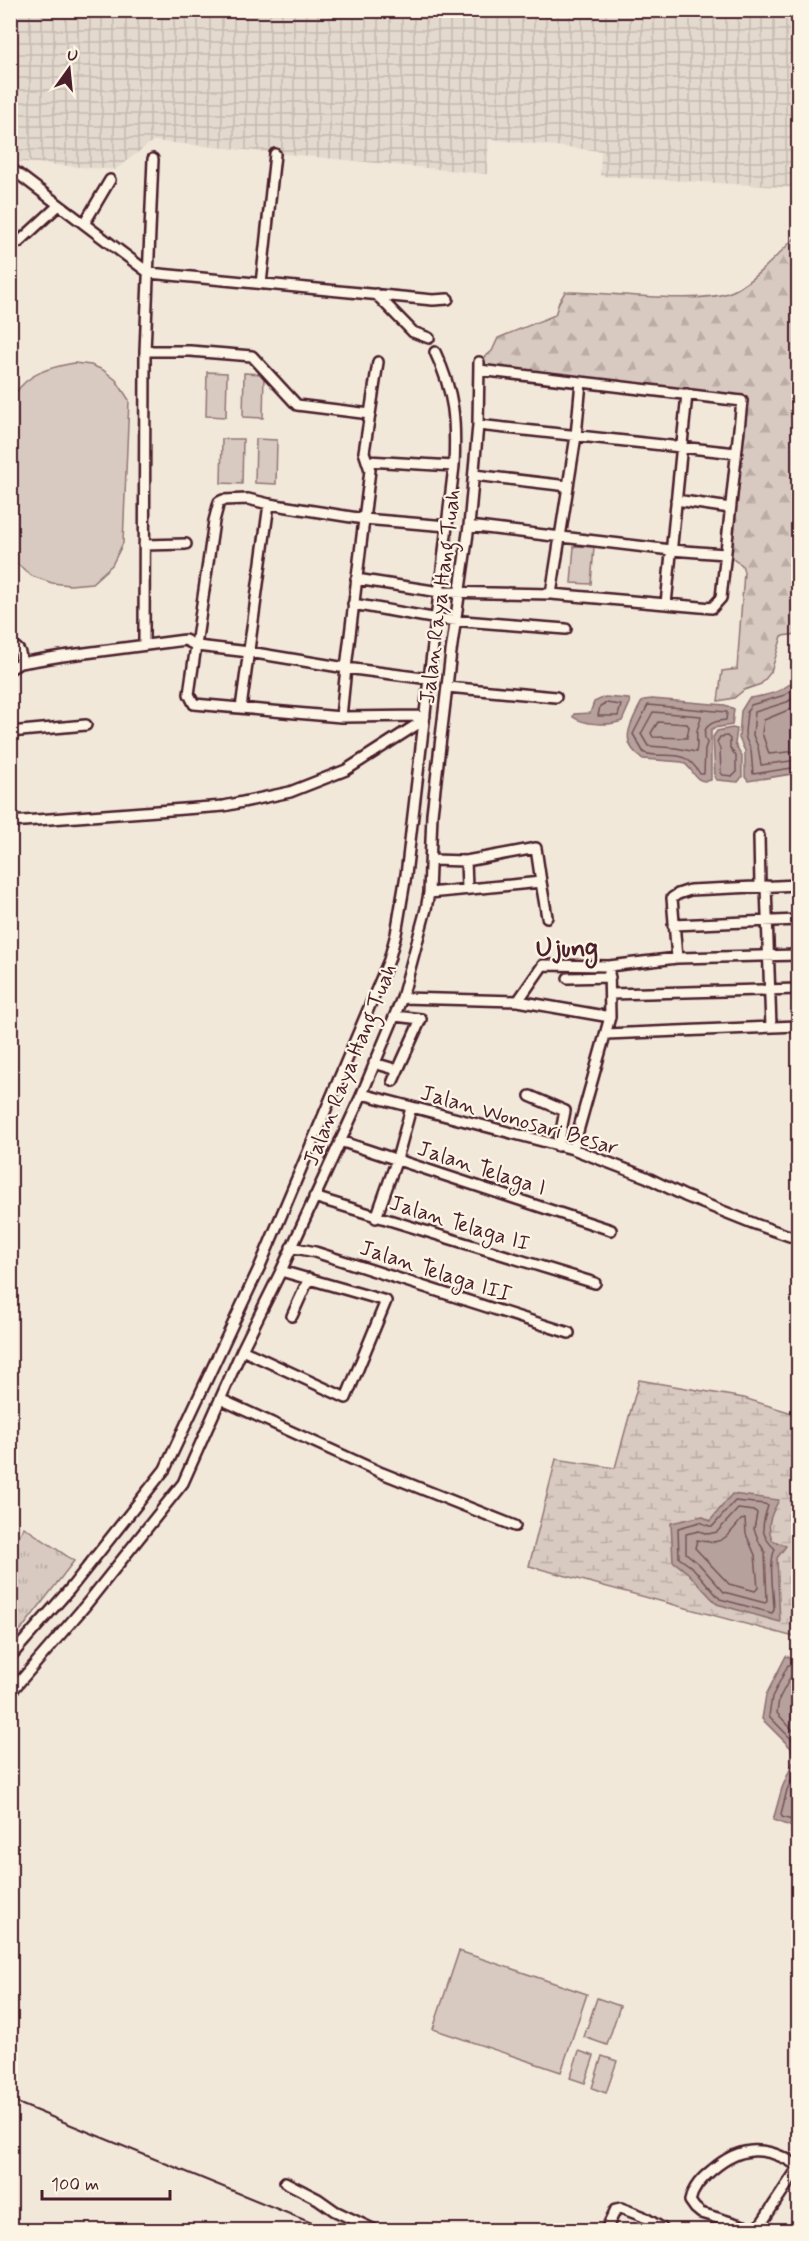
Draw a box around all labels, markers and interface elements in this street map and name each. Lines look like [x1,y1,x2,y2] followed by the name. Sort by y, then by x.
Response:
[39,39,99,99] north arrow
[65,44,80,67] text: U
[414,487,471,706] street label: Jalan Raya Hang Tuah
[536,932,598,969] district label: Ujung
[297,959,407,1171] street label: Jalan Raya Hang Tuah
[417,1079,622,1163] street label: Jalan Wonosari Besar
[413,1135,549,1206] street label: Jalan Telaga I
[385,1189,533,1261] street label: Jalan Telaga II
[355,1234,515,1313] street label: Jalan Telaga III
[42,2163,170,2201] scale bar
[51,2173,99,2197] text: 100 m

